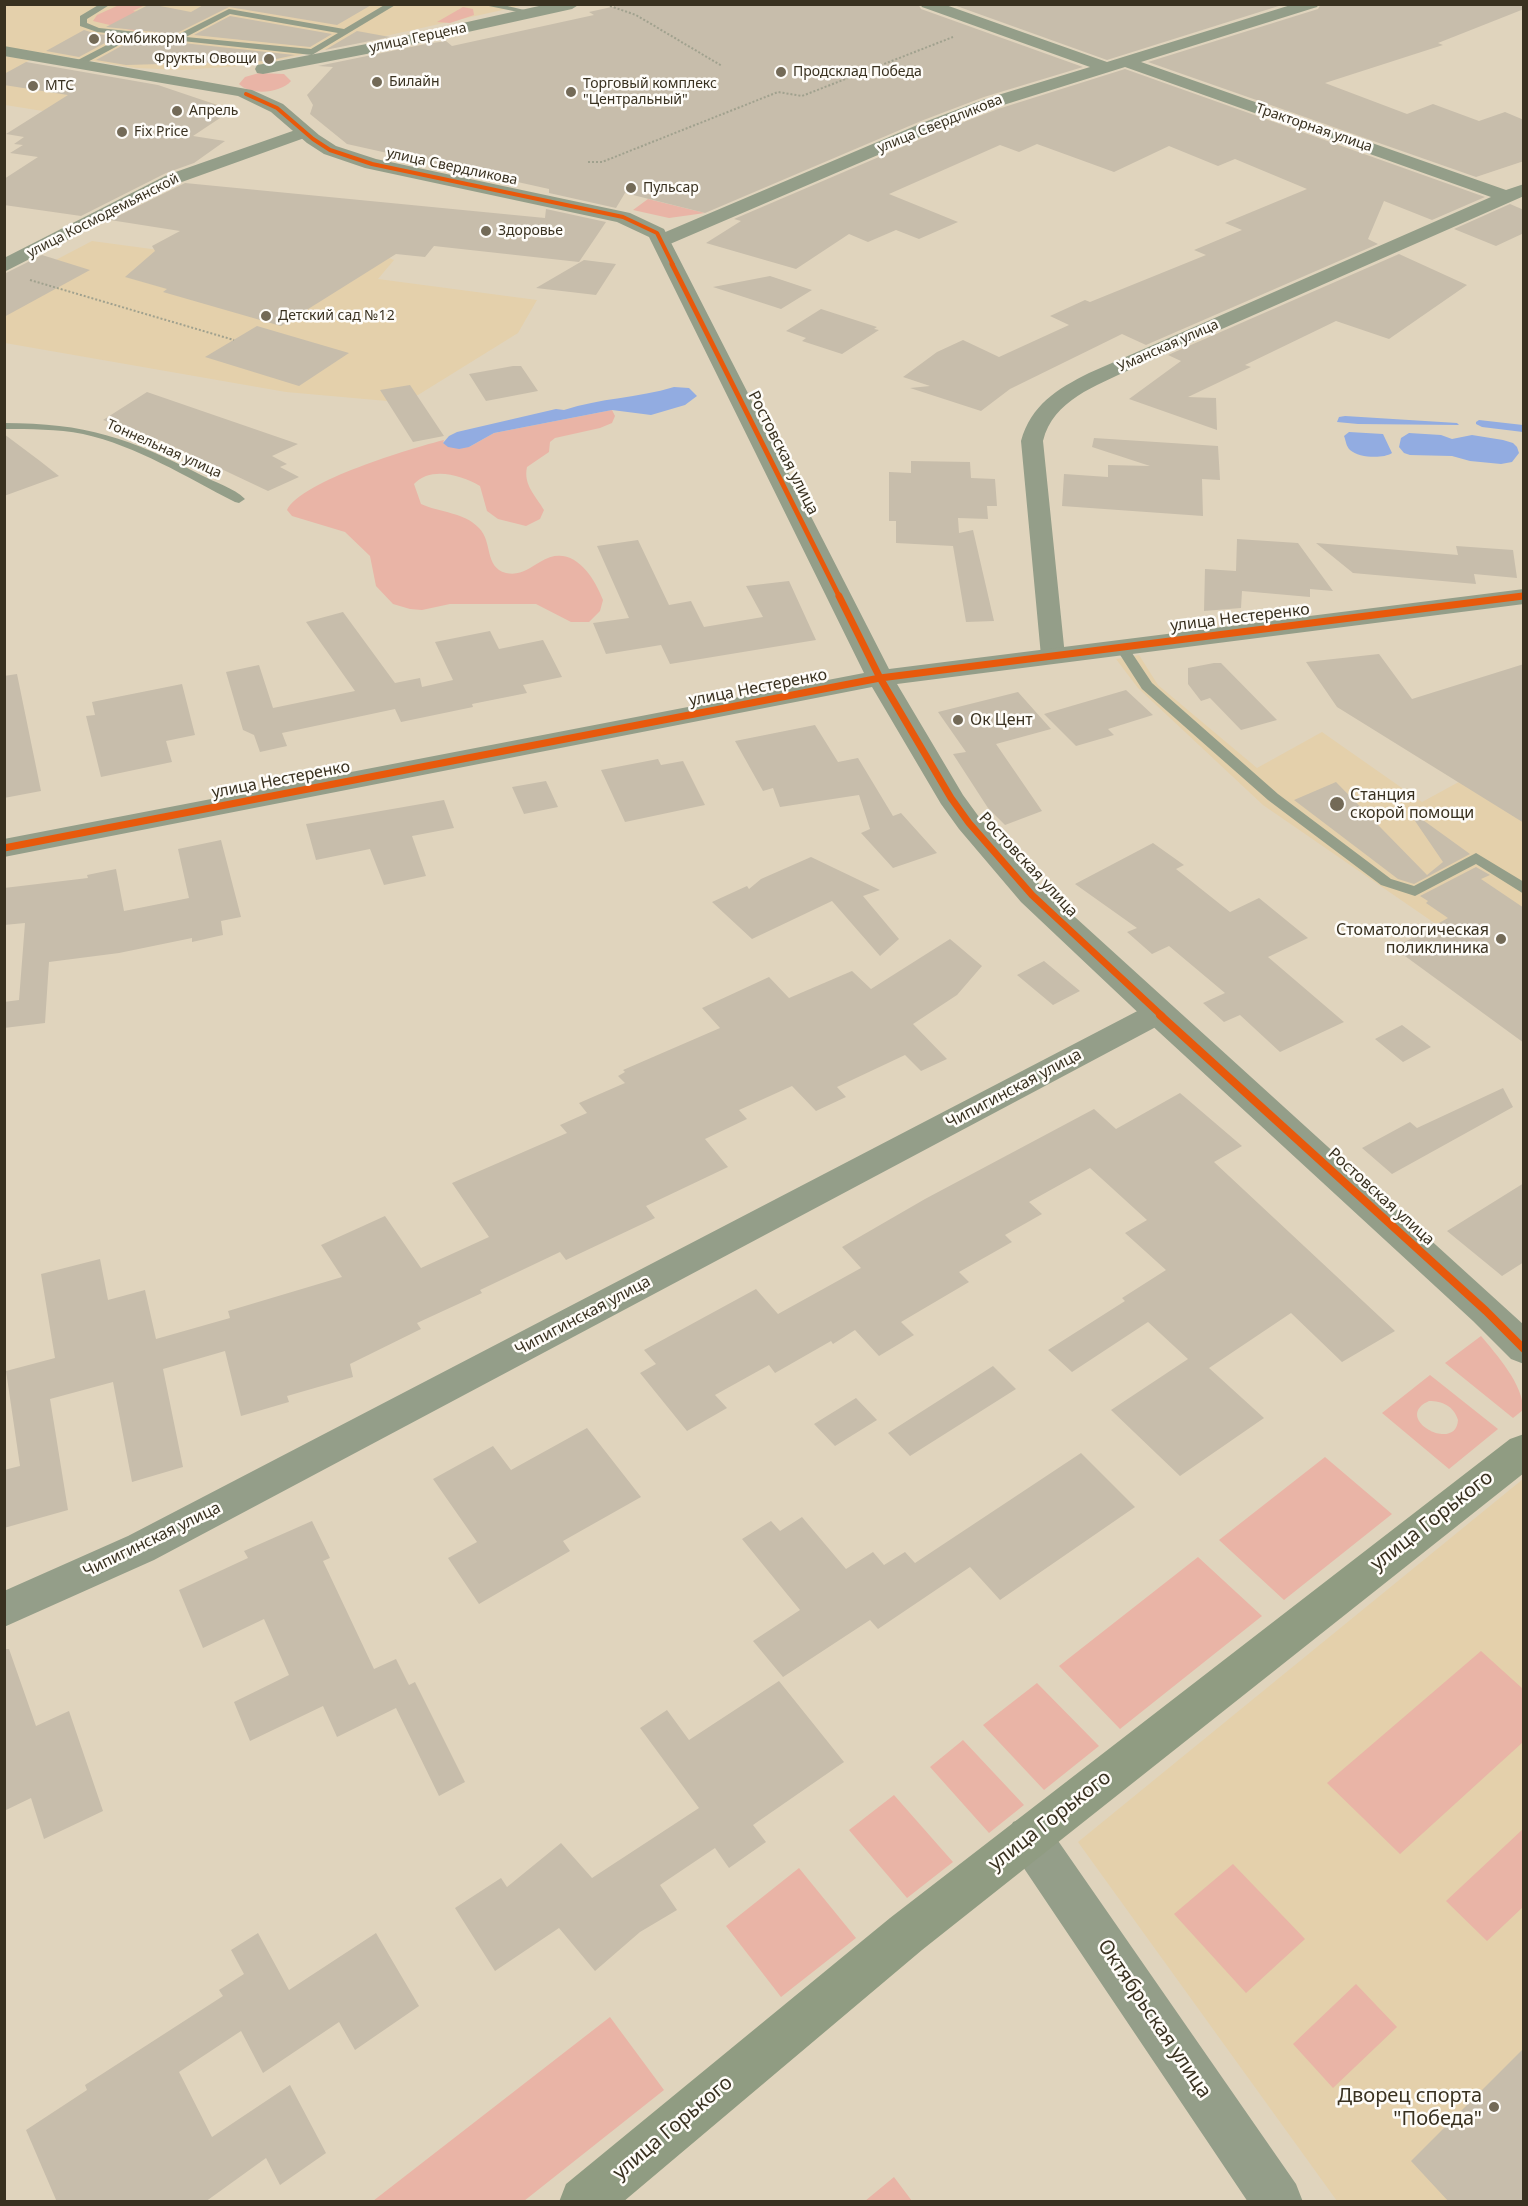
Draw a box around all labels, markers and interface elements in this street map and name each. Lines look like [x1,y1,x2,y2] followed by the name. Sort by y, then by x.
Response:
[368,20,468,56] street label: улица Герцена
[106,31,185,47] place label: Комбикорм
[87,32,101,46] marker: Комбикорм
[154,51,257,67] place label: Фрукты Овощи
[262,52,276,66] marker: Фрукты Овощи
[793,64,922,80] place label: Продсклад Победа
[774,65,788,79] marker: Продсклад Победа
[389,74,440,90] place label: Билайн
[370,75,384,89] marker: Билайн
[583,76,717,108] place label: Торговый комплекс "Центральный"
[45,78,74,94] place label: МТС
[26,79,40,93] marker: МТС
[564,85,578,99] marker: Торговый комплекс "Центральный"
[875,91,1005,157] street label: улица Свердликова
[1254,100,1374,156] street label: Тракторная улица
[189,103,238,119] place label: Апрель
[170,104,184,118] marker: Апрель
[134,124,188,140] place label: Fix Price
[115,125,129,139] marker: Fix Price
[385,145,519,189] street label: улица Свердликова
[24,170,182,262] street label: улица Космодемьянской
[643,180,699,196] place label: Пульсар
[624,181,638,195] marker: Пульсар
[498,223,563,239] place label: Здоровье
[479,224,493,238] marker: Здоровье
[278,308,395,324] place label: Детский сад №12
[259,309,273,323] marker: Детский сад №12
[1115,316,1221,376] street label: Уманская улица
[743,388,823,518] street label: Ростовская улица
[104,416,224,482] street label: Тоннельная улица
[1169,600,1311,636] street label: улица Нестеренко
[687,665,829,711] street label: улица Нестеренко
[970,710,1033,730] place label: Ок Цент
[951,713,965,727] marker: Ок Цент
[210,757,352,803] street label: улица Нестеренко
[1350,785,1474,823] place label: Станция скорой помощи
[1328,795,1346,813] marker: Станция скорой помощи
[974,809,1082,921] street label: Ростовская улица
[1336,920,1489,958] place label: Стоматологическая поликлиника
[1494,932,1508,946] marker: Стоматологическая поликлиника
[943,1045,1085,1133] street label: Чипигинская улица
[1324,1144,1438,1250] street label: Ростовская улица
[512,1272,654,1360] street label: Чипигинская улица
[1366,1466,1498,1576] street label: улица Горького
[80,1498,224,1582] street label: Чипигинская улица
[984,1766,1116,1876] street label: улица Горького
[1092,1935,1216,2103] street label: Октябрьская улица
[608,2071,738,2185] street label: улица Горького
[1337,2084,1482,2131] place label: Дворец спорта "Победа"
[1487,2100,1501,2114] marker: Дворец спорта "Победа"

